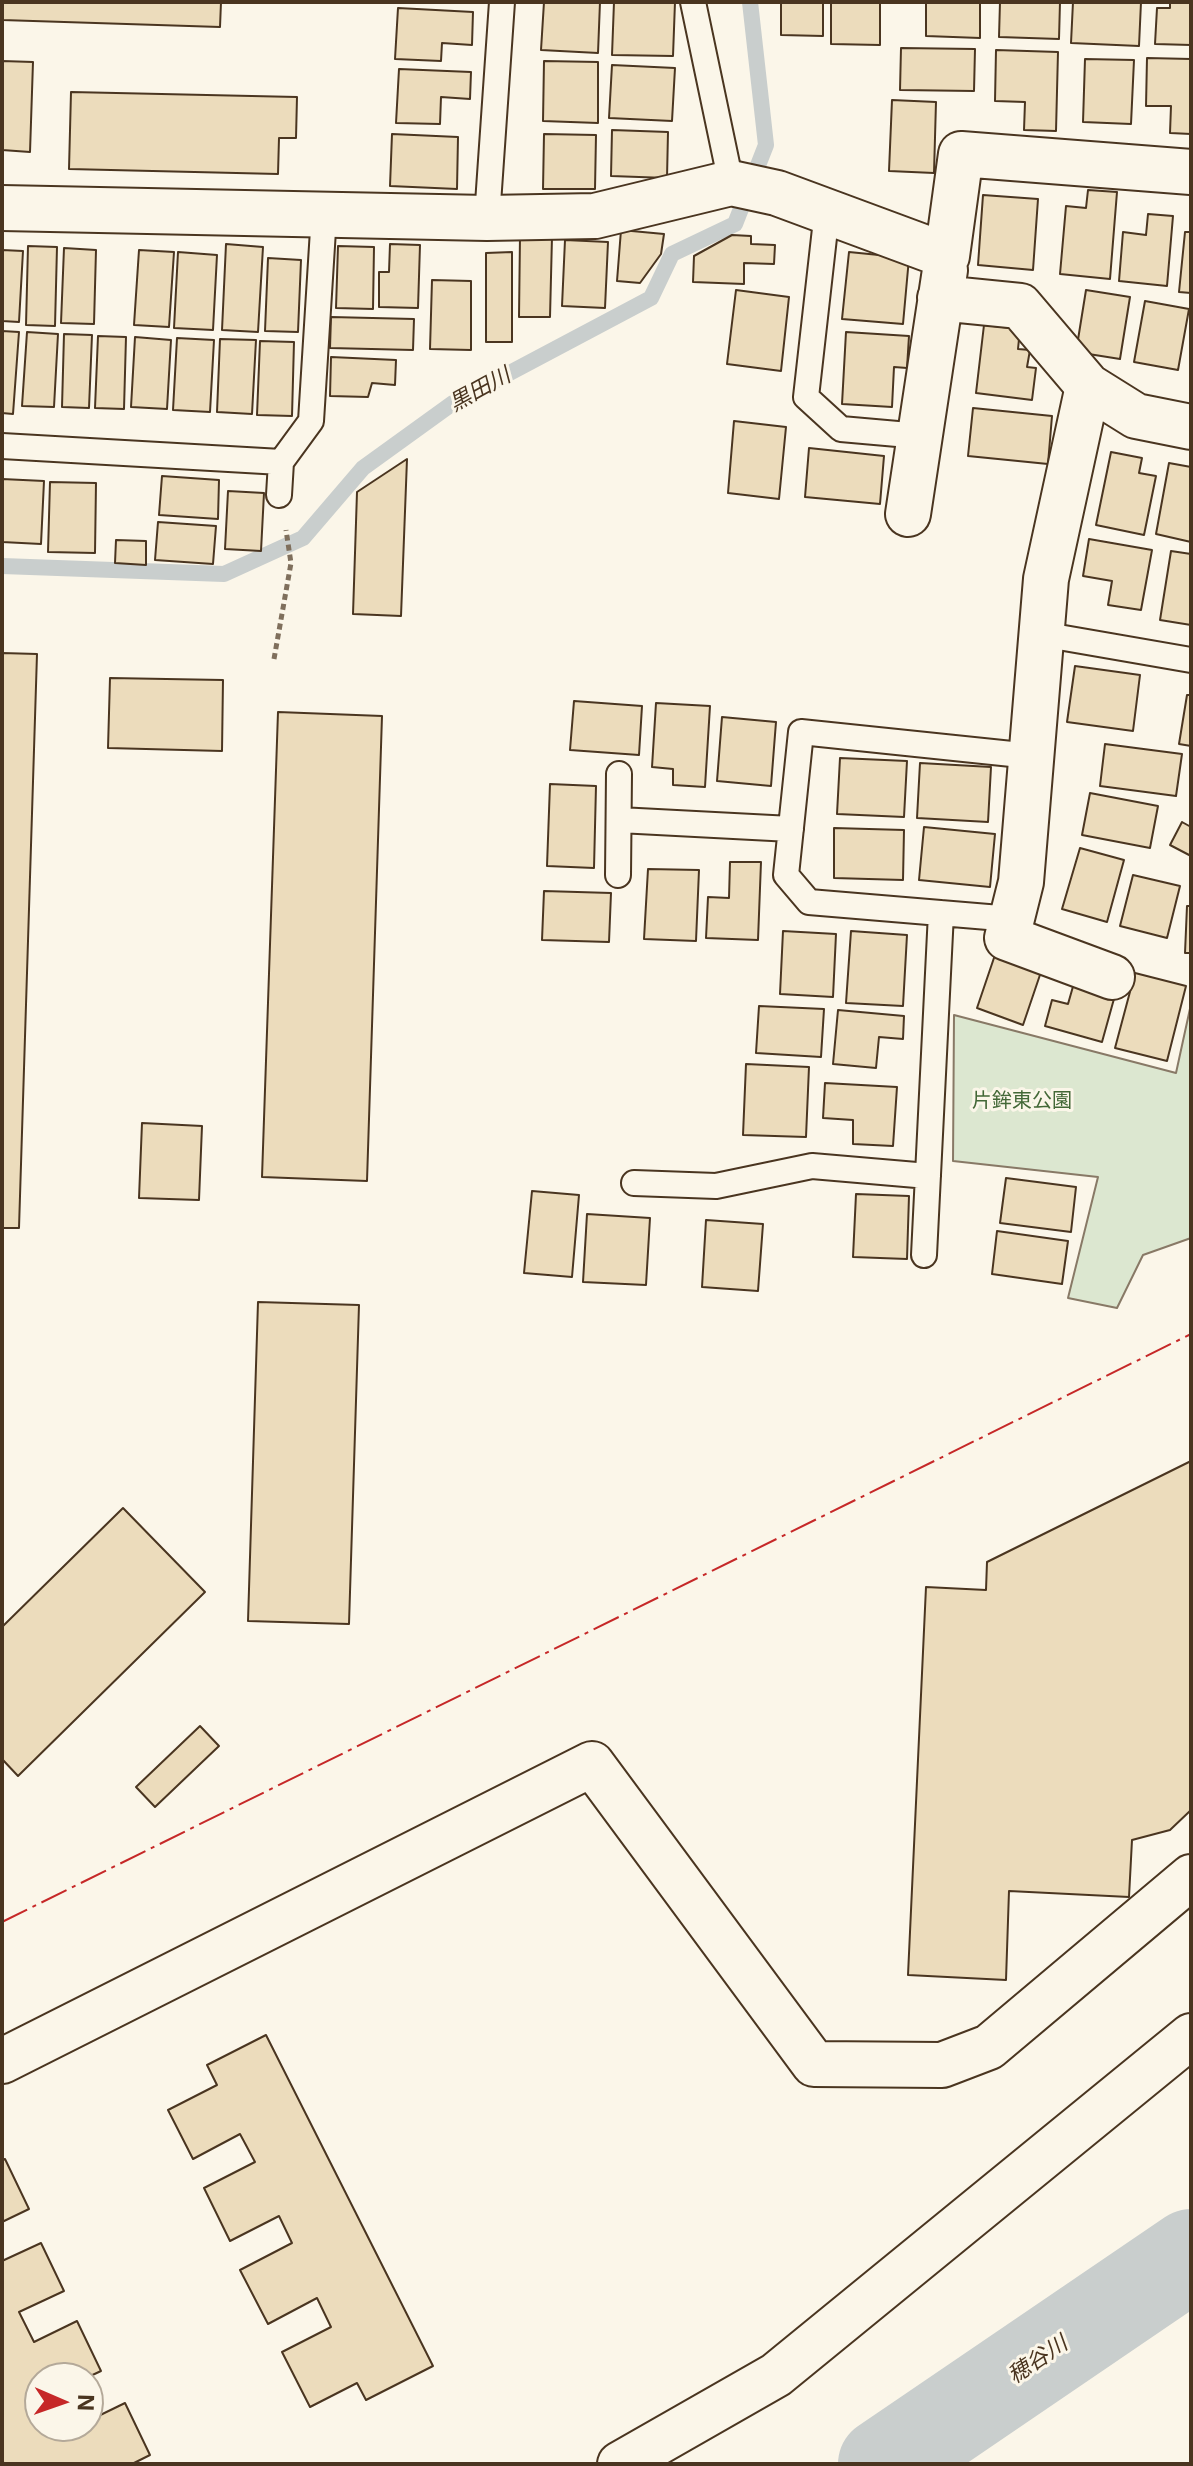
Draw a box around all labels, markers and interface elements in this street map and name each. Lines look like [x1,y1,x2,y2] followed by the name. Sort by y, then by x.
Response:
[445,362,515,418] water label: 黒田川
[972,1089,1072,1113] park label: 片鉾東公園
[1003,2331,1073,2389] water label: 穂谷川
[24,2362,104,2442] north arrow
[73,2394,99,2412] text: N

